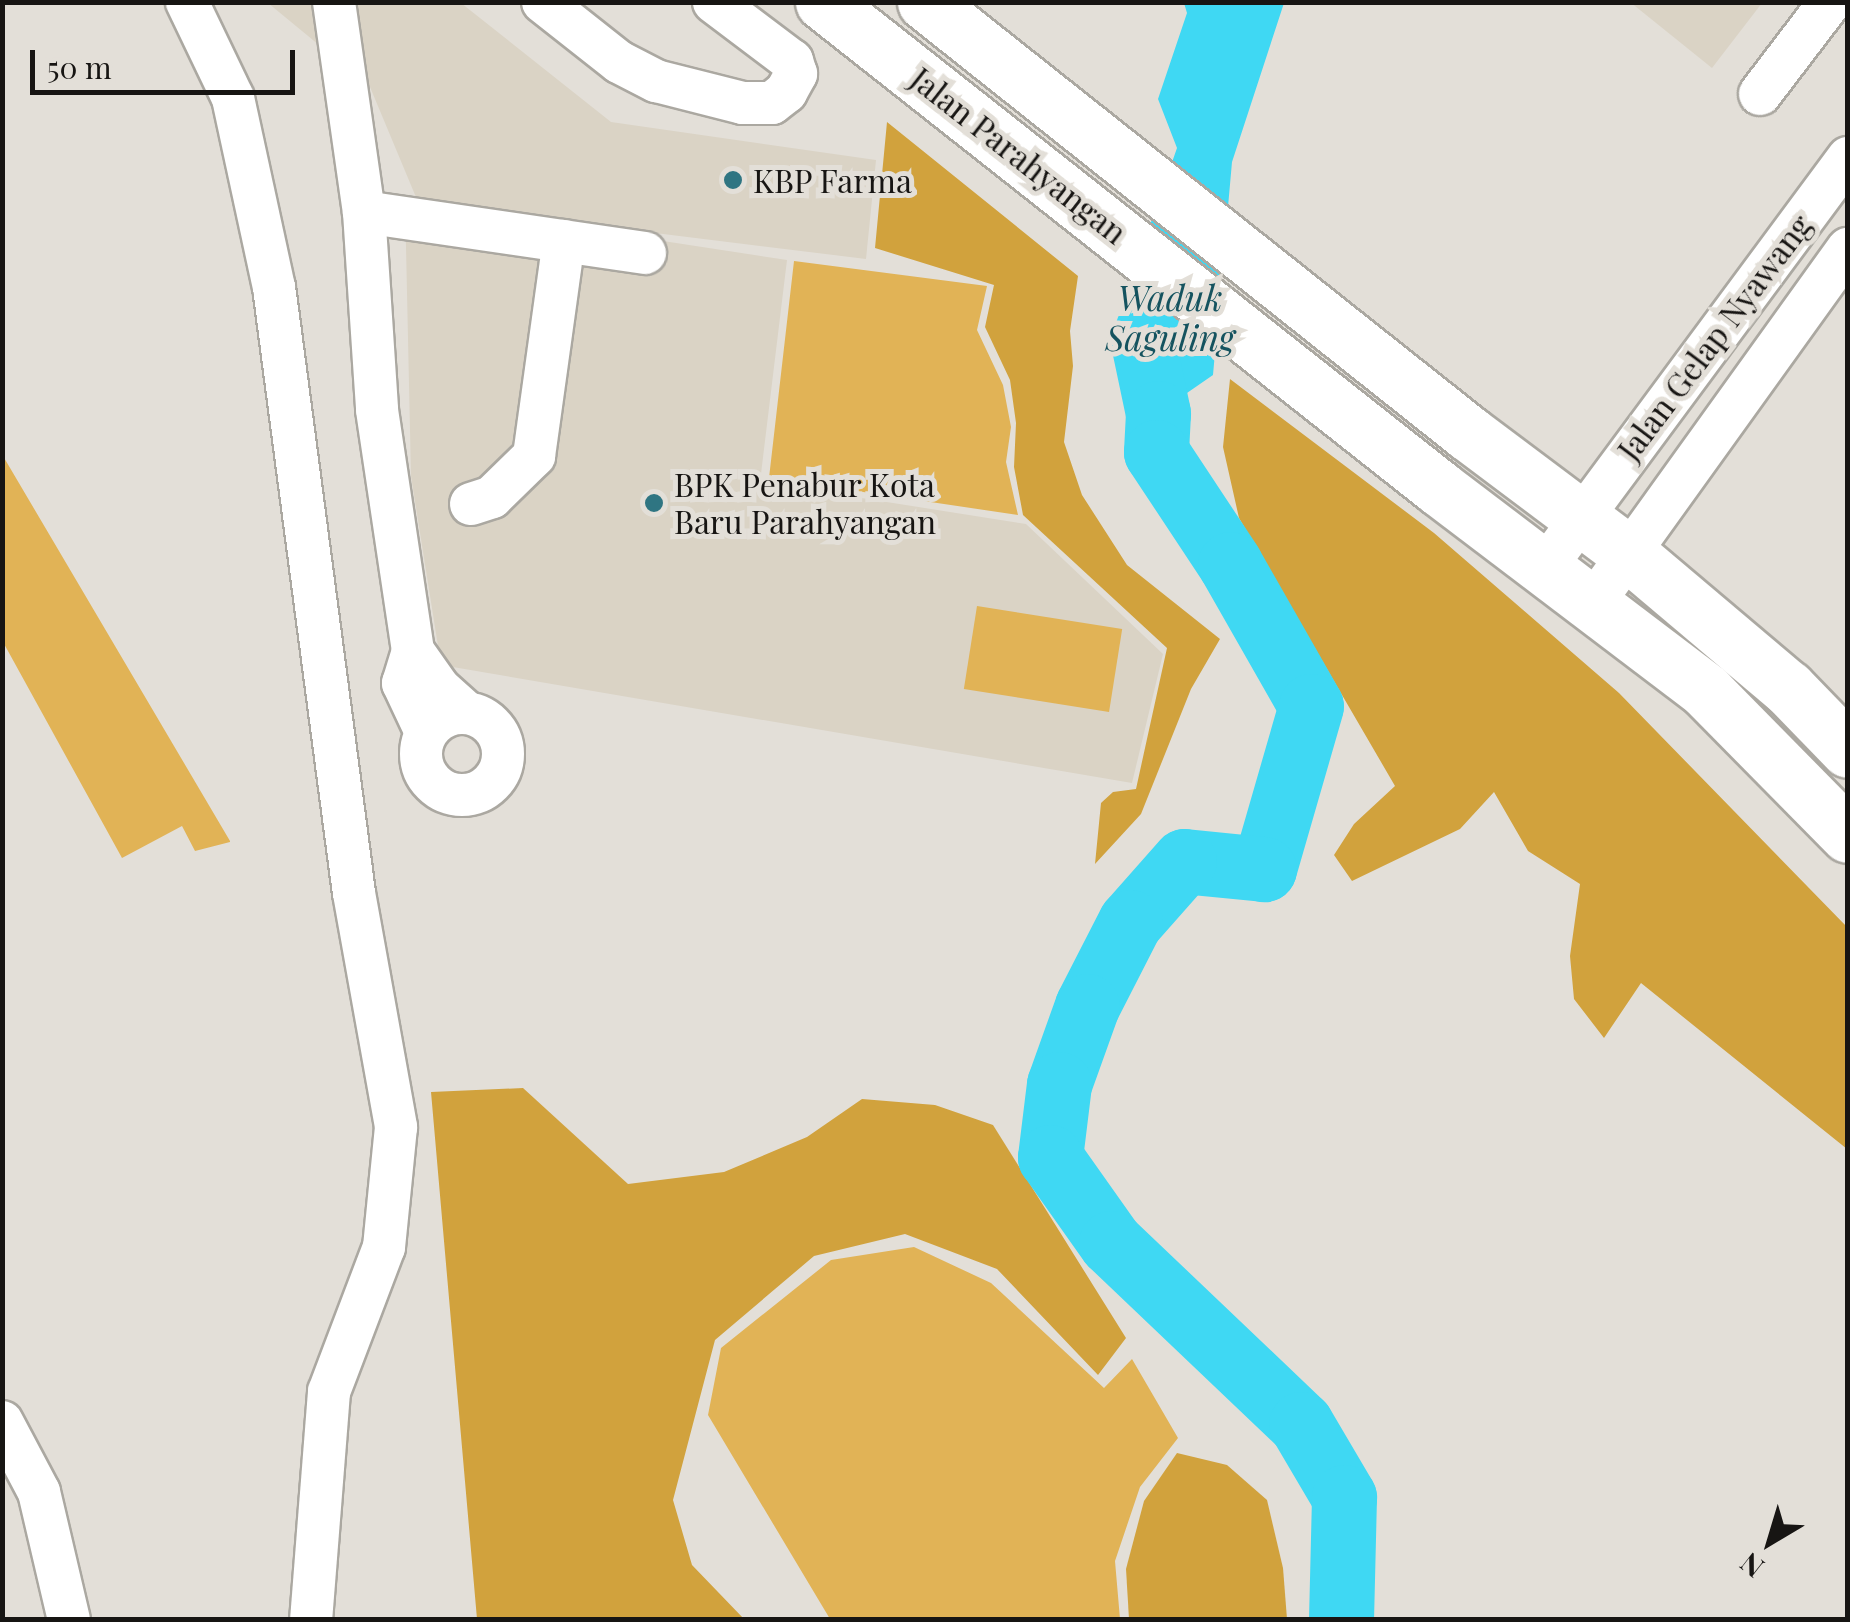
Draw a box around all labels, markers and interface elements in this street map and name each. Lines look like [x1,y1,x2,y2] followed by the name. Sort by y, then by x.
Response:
[35,30,300,92] scale bar
[47,47,112,87] text: 50 m
[903,59,1135,251] street label: Jalan Parahyangan
[753,161,913,199] place label: KBP Farma
[722,169,744,191] marker: KBP Farma
[1609,206,1819,468] street label: Jalan Gelap Nyawang
[1105,276,1235,358] water label: Waduk Saguling
[674,466,936,541] place label: BPK Penabur Kota Baru Parahyangan
[643,492,665,514] marker: BPK Penabur Kota Baru Parahyangan
[1720,1492,1820,1592] north arrow
[1732,1545,1771,1587] text: N

